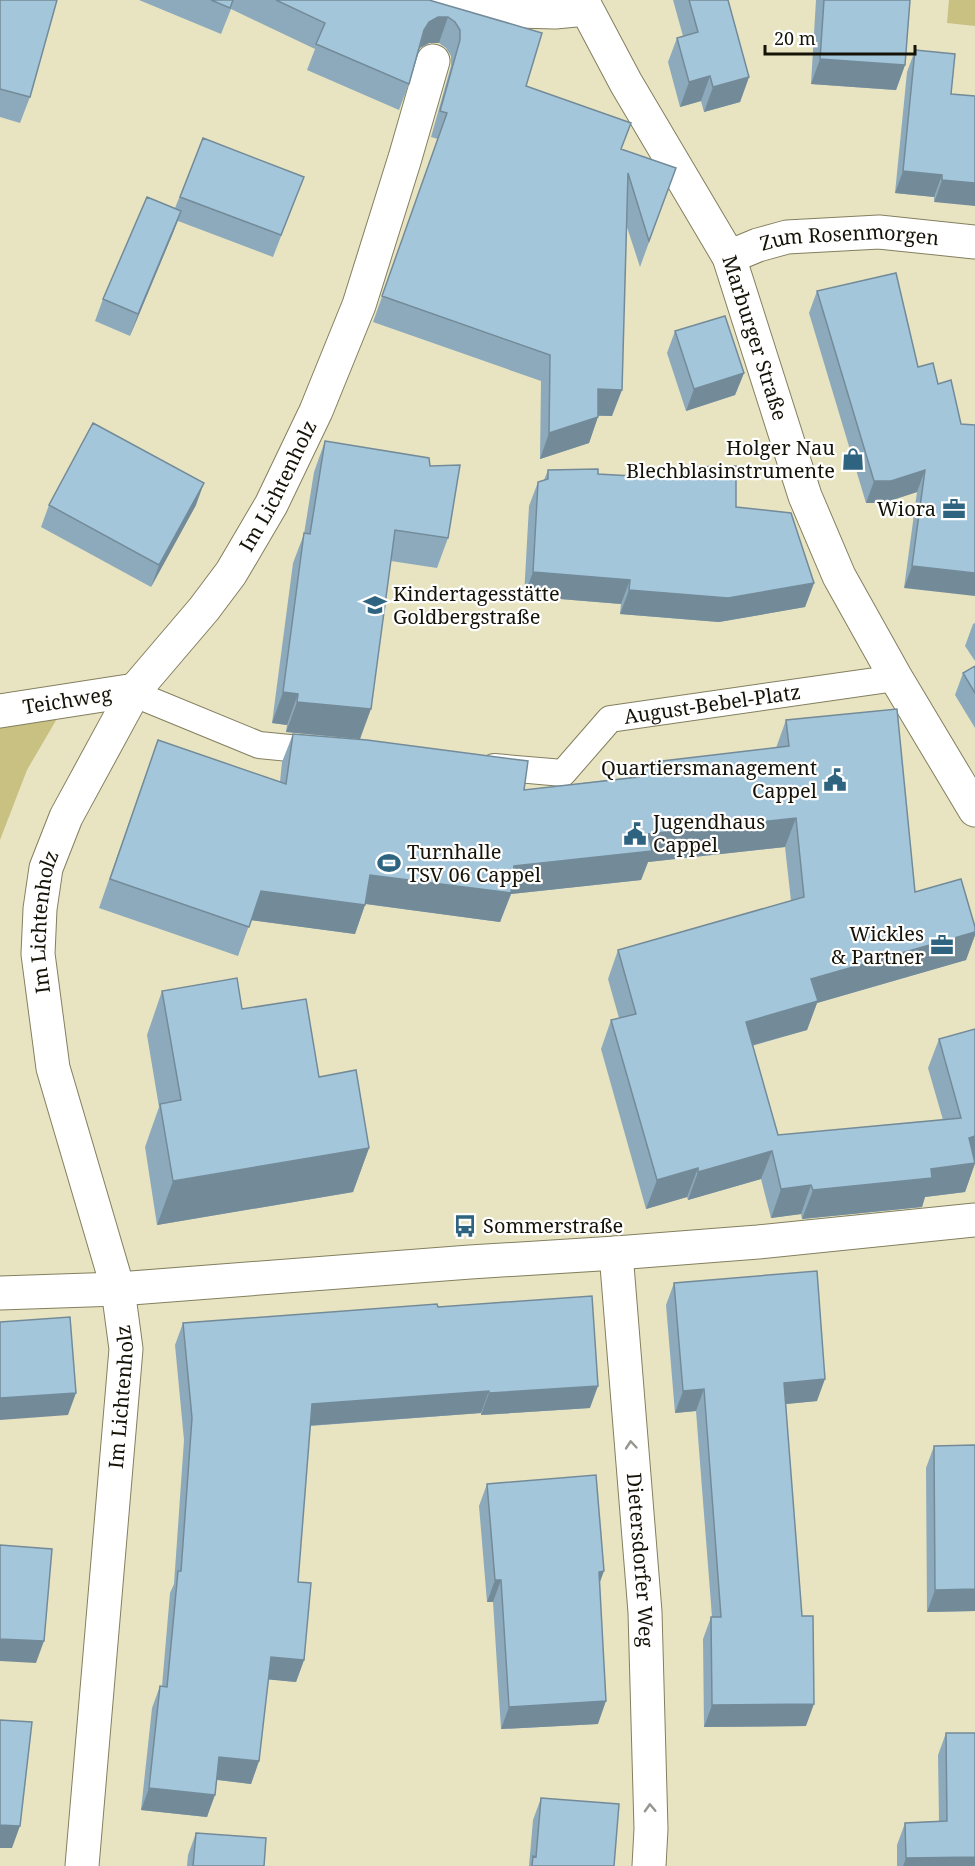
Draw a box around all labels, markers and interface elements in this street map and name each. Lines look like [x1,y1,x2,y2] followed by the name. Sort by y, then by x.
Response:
[765,18,915,56] scale bar
[774,26,816,50] text: 20 m
[757,218,941,257] street label: Zum Rosenmorgen
[716,252,794,424] street label: Marburger Straße
[233,416,323,556] street label: Im Lichtenholz
[626,434,835,484] place label: Holger Nau Blechblasinstrumente
[840,446,866,472] shop icon: Holger Nau Blechblasinstrumente
[877,495,936,522] place label: Wiora
[941,496,967,522] office icon: Wiora
[393,580,560,630] place label: Kindertagesstätte Goldbergstraße
[362,592,388,618] school or university icon: Kindertagesstätte Goldbergstraße
[622,678,802,730] street label: August-Bebel-Platz
[21,680,114,720] street label: Teichweg
[601,754,817,804] place label: Quartiersmanagement Cappel
[822,767,848,793] public building icon: Quartiersmanagement Cappel
[652,808,765,858] place label: Jugendhaus Cappel
[622,821,648,847] public building icon: Jugendhaus Cappel
[407,838,541,888] place label: Turnhalle TSV 06 Cappel
[24,846,65,995] street label: Im Lichtenholz
[376,850,402,876] sports icon: Turnhalle TSV 06 Cappel
[831,920,925,970] place label: Wickles & Partner
[929,932,955,958] office icon: Wickles & Partner
[483,1212,623,1239] place label: Sommerstraße
[452,1213,478,1239] bus stop icon: Sommerstraße
[102,1323,139,1470] street label: Im Lichtenholz
[625,1441,638,1450] one-way arrow
[621,1472,660,1648] street label: Dietersdorfer Weg
[644,1803,657,1812] one-way arrow

